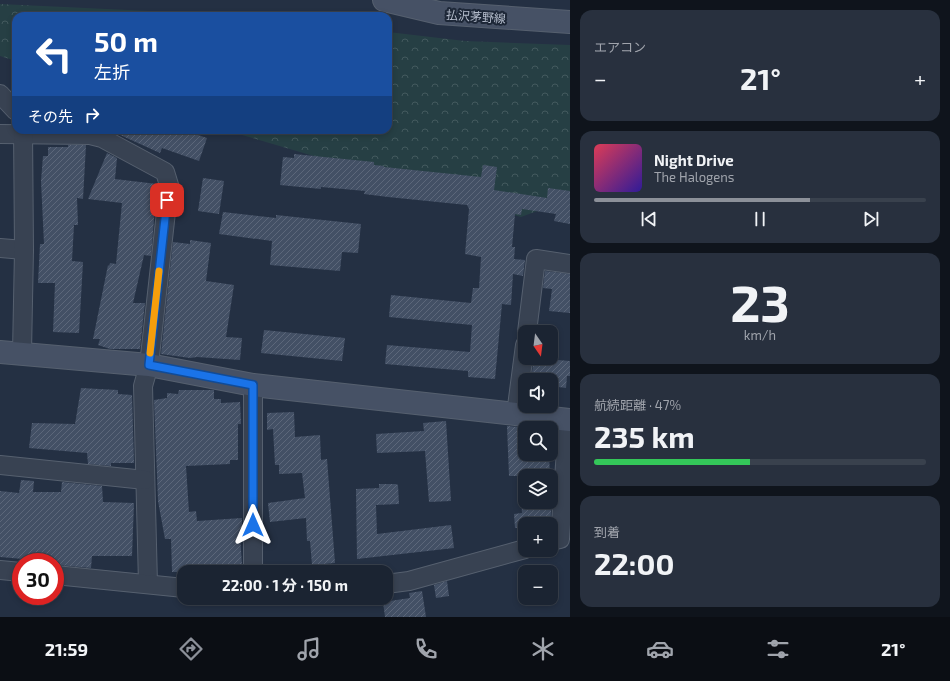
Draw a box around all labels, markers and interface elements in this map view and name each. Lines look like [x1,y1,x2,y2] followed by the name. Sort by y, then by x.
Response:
[446,7,506,25] street label: 払沢茅野線
[94,24,158,58] text: 50 m
[28,28,80,80] icon: left
[594,39,646,55] text: エアコン
[740,60,781,96] text: 21°
[94,61,130,83] text: 左折
[594,65,607,91] text: −
[914,65,926,91] text: +
[81,104,103,126] icon: right
[28,107,73,125] text: その先
[654,151,734,169] text: Night Drive
[654,169,734,185] text: The Halogens
[150,183,184,217] pin
[156,189,178,211] icon: arrive
[638,208,660,230] icon: previous
[749,208,771,230] icon: pause
[860,208,882,230] icon: next
[730,270,790,332] text: 23
[518,325,558,365] north arrow
[518,325,558,605] map controls
[744,327,776,343] text: km/h
[518,373,558,413] button: sound
[594,397,681,413] text: 航続距離 · 47%
[594,418,695,454] text: 235 km
[518,421,558,461] button: search
[518,469,558,509] button: layers
[232,504,274,546] position arrow
[518,517,558,557] button: +
[594,524,620,540] text: 到着
[594,545,674,581] text: 22:00
[12,553,64,605] speed limit sign: 30
[518,565,558,605] button: −
[222,576,348,594] text: 22:00 · 1 分 · 150 m
[177,635,205,663] icon: directions
[295,635,323,663] icon: music
[412,635,440,663] icon: phone
[529,635,557,663] icon: climate
[646,635,674,663] icon: car
[764,635,792,663] icon: filters
[45,638,88,660] text: 21:59
[881,638,905,660] text: 21°

